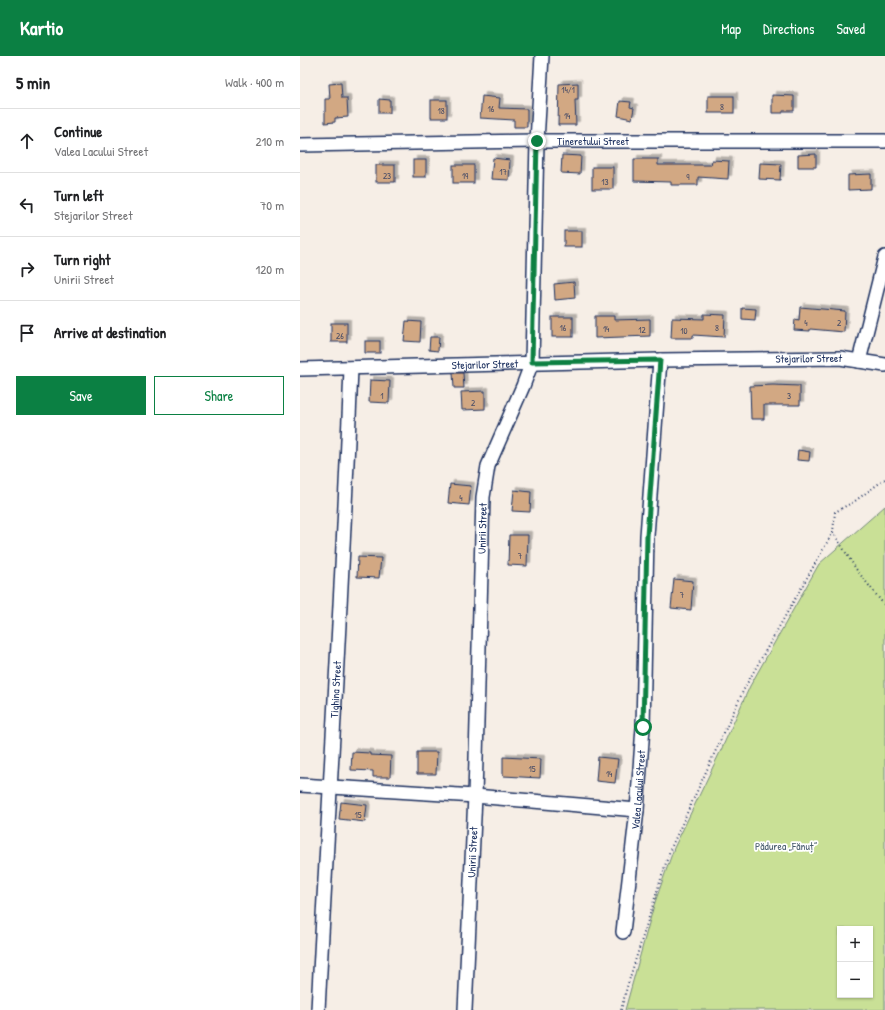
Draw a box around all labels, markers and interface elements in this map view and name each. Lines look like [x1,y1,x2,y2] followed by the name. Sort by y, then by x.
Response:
[20,15,63,41] text: Kartio
[721,19,741,38] text: Map
[763,19,814,38] text: Directions
[836,19,865,38] text: Saved
[16,71,50,94] text: 5 min
[225,73,284,91] text: Walk · 400 m
[561,84,575,96] house number: 14/1
[720,101,724,113] house number: 8
[488,103,495,115] house number: 16
[437,105,445,117] house number: 18
[564,110,571,122] house number: 14
[54,121,102,142] text: Continue
[16,130,38,152] icon: ahead
[256,132,284,150] text: 210 m
[528,132,546,150] route end
[557,134,629,148] street label: Tineretului Street
[54,142,148,160] text: Valea Lacului Street
[499,166,507,178] house number: 17
[383,170,391,182] house number: 23
[462,170,469,182] house number: 19
[686,171,690,183] house number: 9
[601,176,609,188] house number: 13
[54,185,104,206] text: Turn left
[16,194,38,216] icon: left
[260,196,284,214] text: 70 m
[54,206,133,224] text: Stejarilor Street
[54,249,110,270] text: Turn right
[16,258,38,280] icon: right
[256,260,284,278] text: 120 m
[54,270,114,288] text: Unirii Street
[804,317,808,329] house number: 4
[837,317,842,329] house number: 2
[16,322,38,344] icon: arrive
[54,322,166,343] text: Arrive at destination
[560,322,567,334] house number: 16
[715,322,719,334] house number: 8
[603,323,610,335] house number: 14
[638,324,647,336] house number: 12
[680,325,688,337] house number: 10
[336,330,344,342] house number: 26
[775,351,843,366] street label: Stejarilor Street
[451,357,519,372] street label: Stejarilor Street
[16,376,146,415] button: Save
[154,376,284,415] button: Share
[380,390,384,402] house number: 1
[787,390,791,402] house number: 3
[471,397,476,409] house number: 2
[459,492,463,504] house number: 4
[474,502,490,554] street label: Unirii Street
[518,550,523,562] house number: 7
[680,589,685,601] house number: 7
[327,660,344,718] street label: Tighina Street
[634,718,652,736] route start
[628,749,648,830] street label: Valea Lacului Street
[528,763,536,775] house number: 15
[606,768,613,780] house number: 14
[354,809,362,821] house number: 15
[464,826,481,878] street label: Unirii Street
[755,839,818,853] park label: Pădurea „Fănuț”
[837,926,873,998] map controls
[837,926,873,962] button: +
[837,962,873,998] button: −

